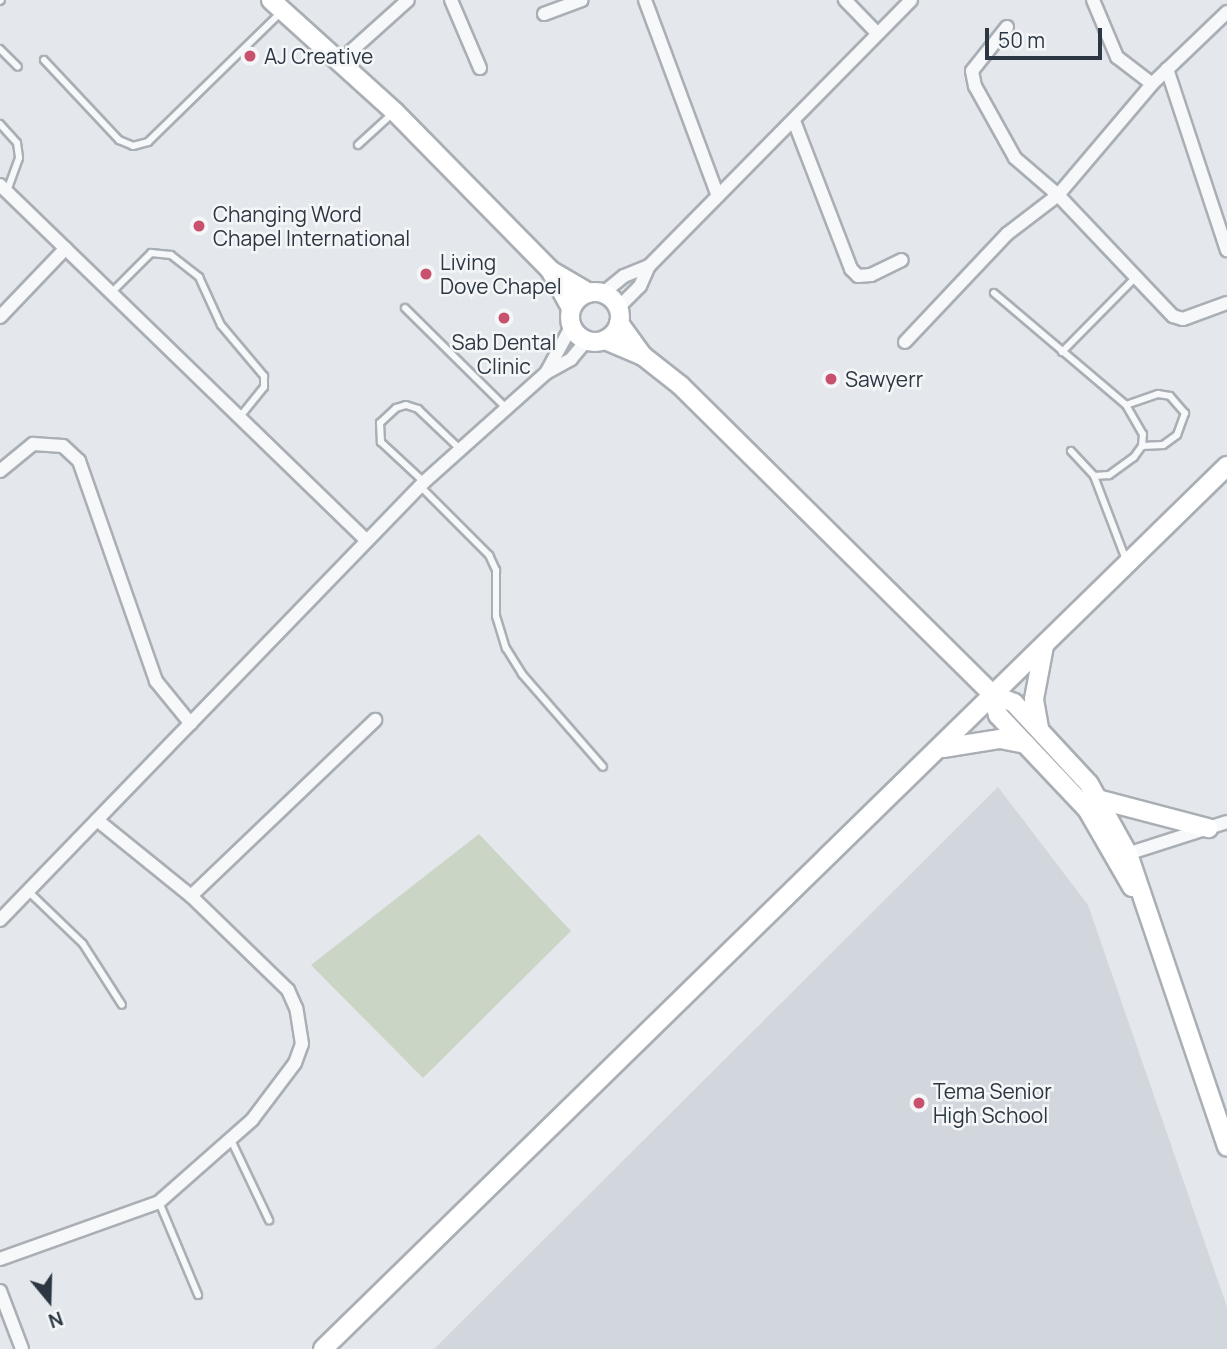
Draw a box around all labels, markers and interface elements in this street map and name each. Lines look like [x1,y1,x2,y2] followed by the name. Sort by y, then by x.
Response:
[989,14,1106,58] scale bar
[998,26,1045,54] text: 50 m
[264,43,373,69] place label: AJ Creative
[242,48,258,64] marker: AJ Creative
[213,201,410,251] place label: Changing Word Chapel International
[191,218,207,234] marker: Changing Word Chapel International
[440,249,562,299] place label: Living Dove Chapel
[418,266,434,282] marker: Living Dove Chapel
[496,310,512,326] marker: Sab Dental Clinic
[452,329,556,379] place label: Sab Dental Clinic
[845,366,923,392] place label: Sawyerr
[823,371,839,387] marker: Sawyerr
[933,1078,1052,1128] place label: Tema Senior High School
[911,1095,927,1111] marker: Tema Senior High School
[14,1265,84,1335] north arrow
[45,1305,67,1334] text: N

